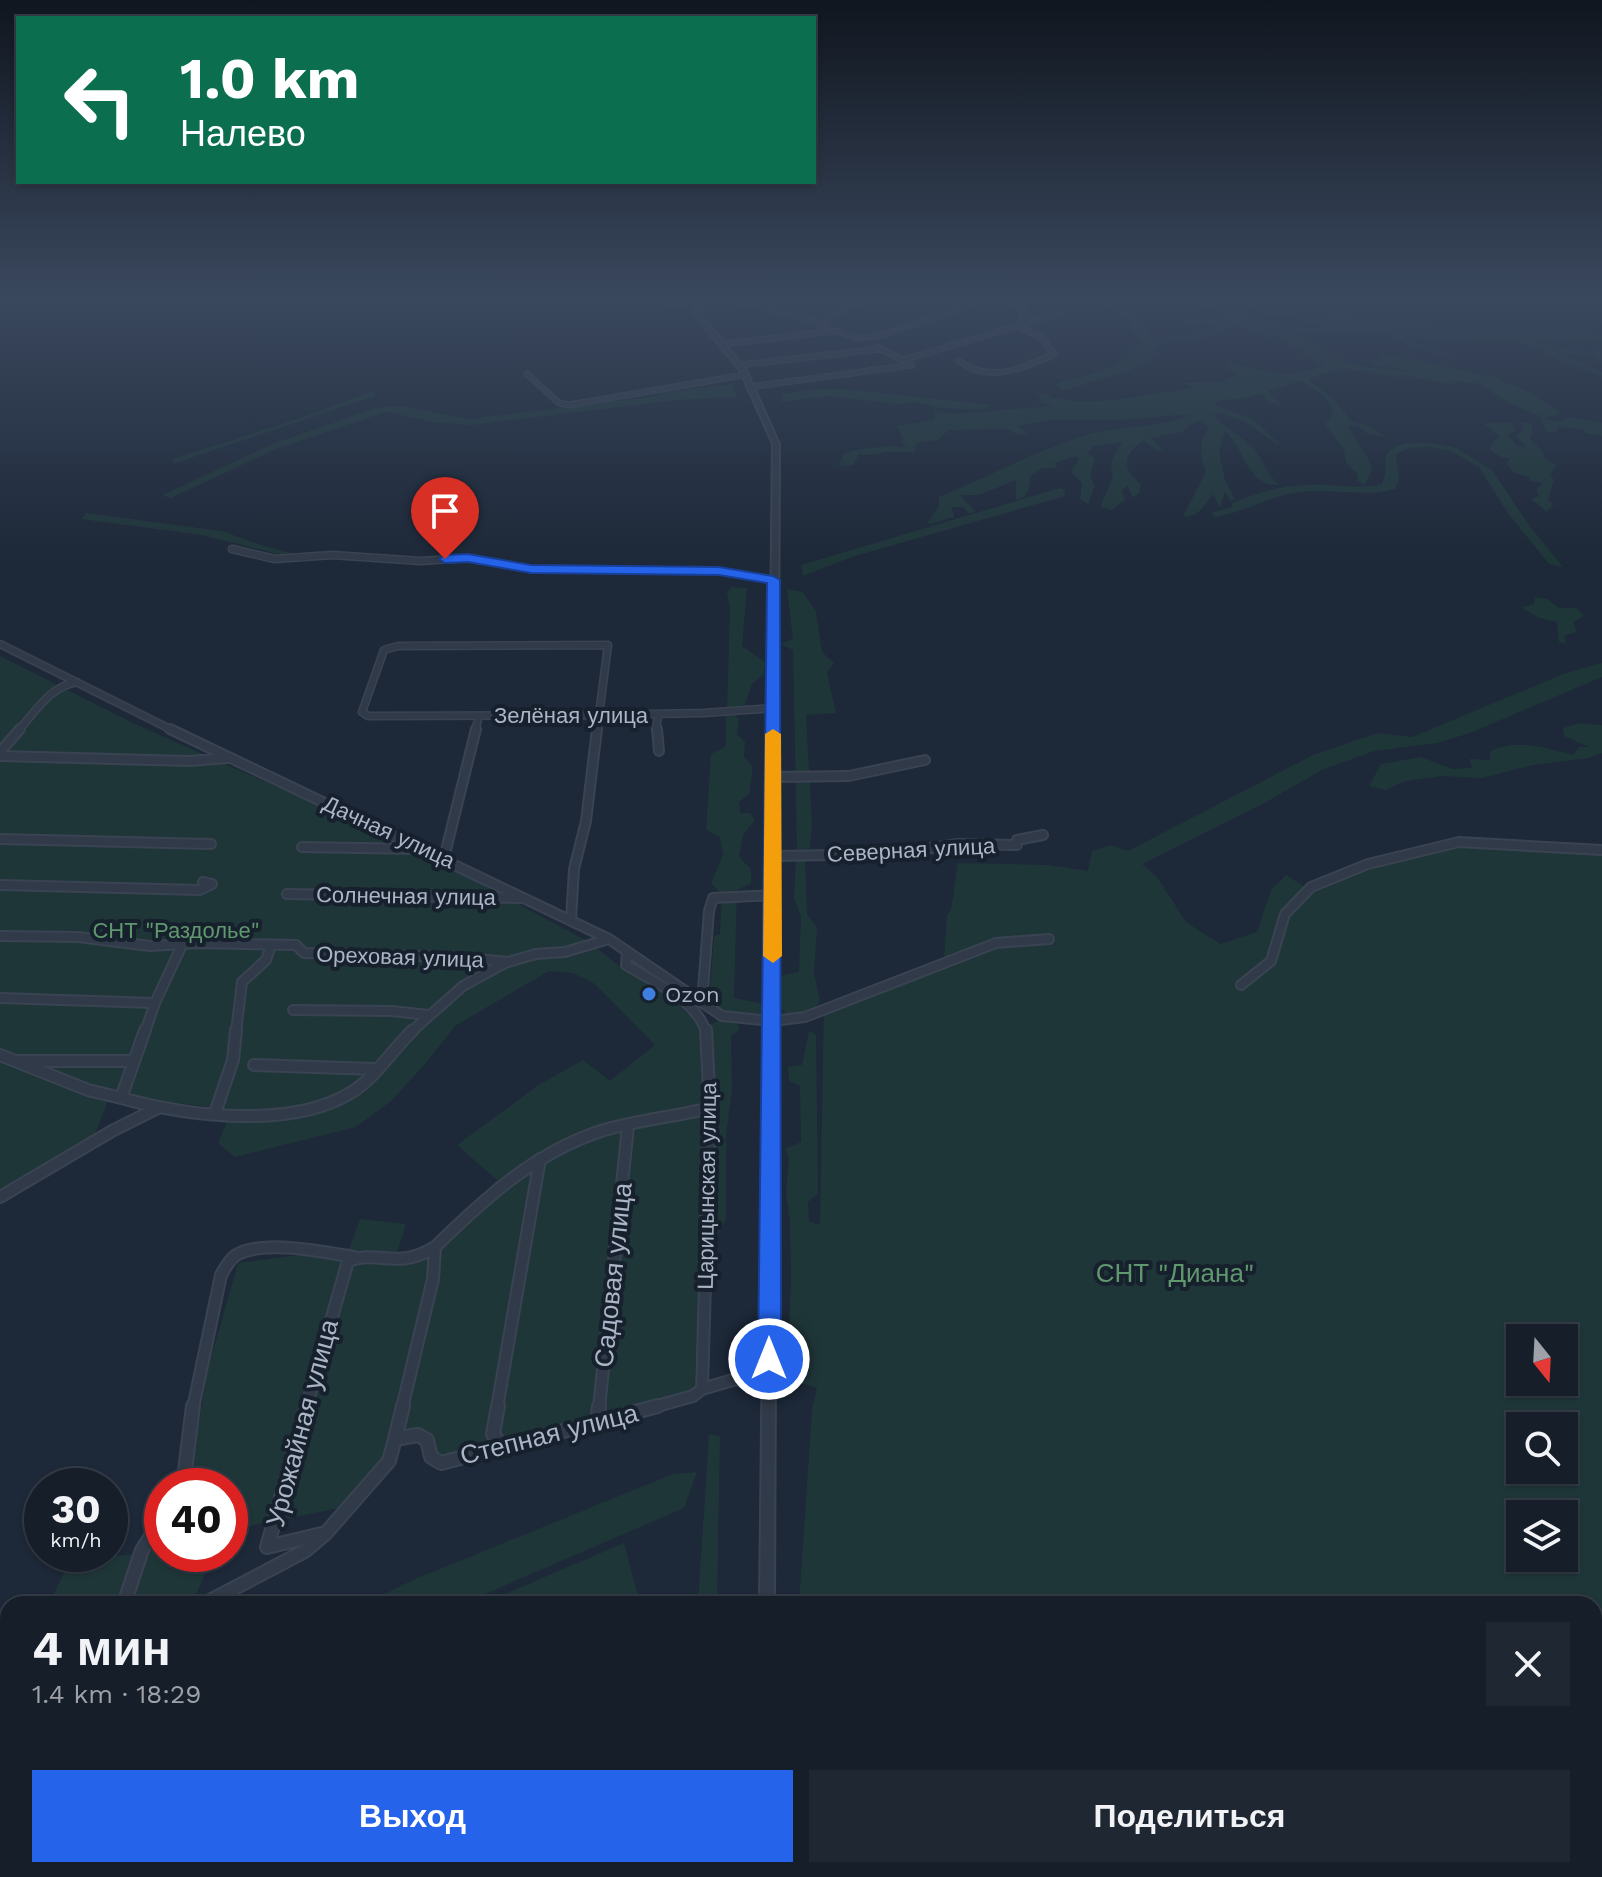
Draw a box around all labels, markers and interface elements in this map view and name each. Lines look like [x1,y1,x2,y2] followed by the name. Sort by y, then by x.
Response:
[180,46,359,112] text: 1.0 km
[48,48,152,152] icon: left
[180,113,306,155] text: Налево
[411,477,479,559] pin
[423,489,467,533] icon: arrive
[494,703,649,728] street label: Зелёная улица
[319,791,459,874] street label: Дачная улица
[826,833,996,867] street label: Северная улица
[316,882,497,910] street label: Солнечная улица
[92,918,260,943] park label: СНТ "Раздолье"
[316,942,485,972] street label: Ореховая улица
[665,982,720,1007] place label: Ozon
[640,985,658,1003] marker: Ozon
[693,1081,721,1290] street label: Царицынская улица
[588,1181,638,1369] street label: Садовая улица
[1096,1258,1254,1288] park label: СНТ "Диана"
[260,1315,344,1530] street label: Урожайная улица
[727,1317,811,1401] position arrow
[1506,1324,1578,1396] north arrow
[1506,1324,1578,1572] map controls
[457,1397,642,1471] street label: Степная улица
[1506,1412,1578,1484] button: search
[144,1468,248,1572] speed limit sign: 40
[51,1486,101,1533] text: 30
[1506,1500,1578,1572] button: layers
[50,1528,102,1552] text: km/h
[32,1620,171,1677] text: 4 мин
[1486,1622,1570,1706] button: close
[32,1679,201,1709] text: 1.4 km · 18:29
[32,1770,793,1862] button: Выход
[809,1770,1570,1862] button: Поделиться

